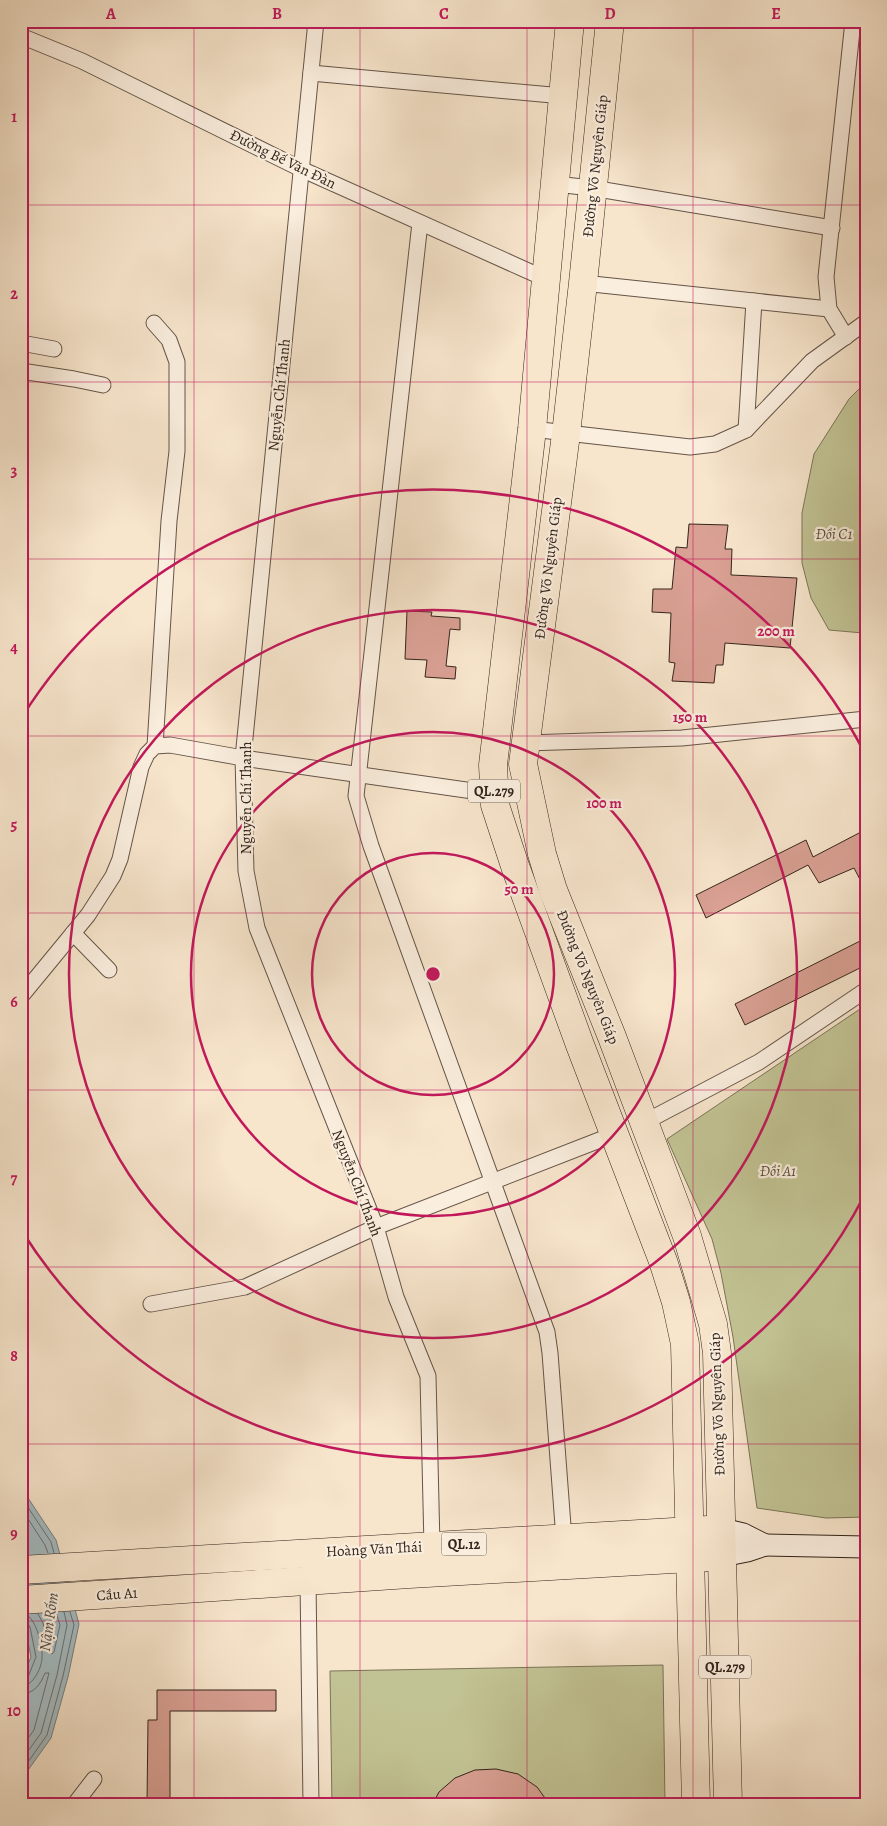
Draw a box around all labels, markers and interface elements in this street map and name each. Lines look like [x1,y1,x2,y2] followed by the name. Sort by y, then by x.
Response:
[105,3,117,25] text: A
[272,3,282,25] text: B
[439,3,449,25] text: C
[604,3,616,25] text: D
[771,3,781,25] text: E
[578,94,612,238] street label: Đường Võ Nguyên Giáp
[11,106,17,128] text: 1
[227,125,339,193] street label: Đường Bế Văn Đàn
[10,283,18,305] text: 2
[263,338,295,452] street label: Nguyễn Chí Thanh
[11,460,18,482] text: 3
[529,496,567,640] street label: Đường Võ Nguyên Giáp
[816,524,852,544] park label: Đồi C1
[757,621,795,641] text: 200 m
[10,637,18,659] text: 4
[673,707,708,727] text: 150 m
[236,741,256,855] street label: Nguyễn Chí Thanh
[468,779,520,802] road number: QL.279
[586,793,622,813] text: 100 m
[11,814,18,836] text: 5
[504,879,534,899] text: 50 m
[552,907,624,1047] street label: Đường Võ Nguyên Giáp
[424,965,442,983] centre of rings
[10,991,18,1013] text: 6
[327,1127,387,1239] street label: Nguyễn Chí Thanh
[760,1161,796,1181] park label: Đồi A1
[11,1168,18,1190] text: 7
[705,1332,729,1476] street label: Đường Võ Nguyên Giáp
[10,1345,18,1367] text: 8
[10,1523,18,1545] text: 9
[442,1532,486,1556] road number: QL.12
[325,1536,423,1562] street label: Hoàng Văn Thái
[96,1583,138,1605] street label: Cầu A1
[34,1591,64,1653] water label: Nậm Rốm
[699,1655,751,1678] road number: QL.279
[7,1700,21,1722] text: 10

